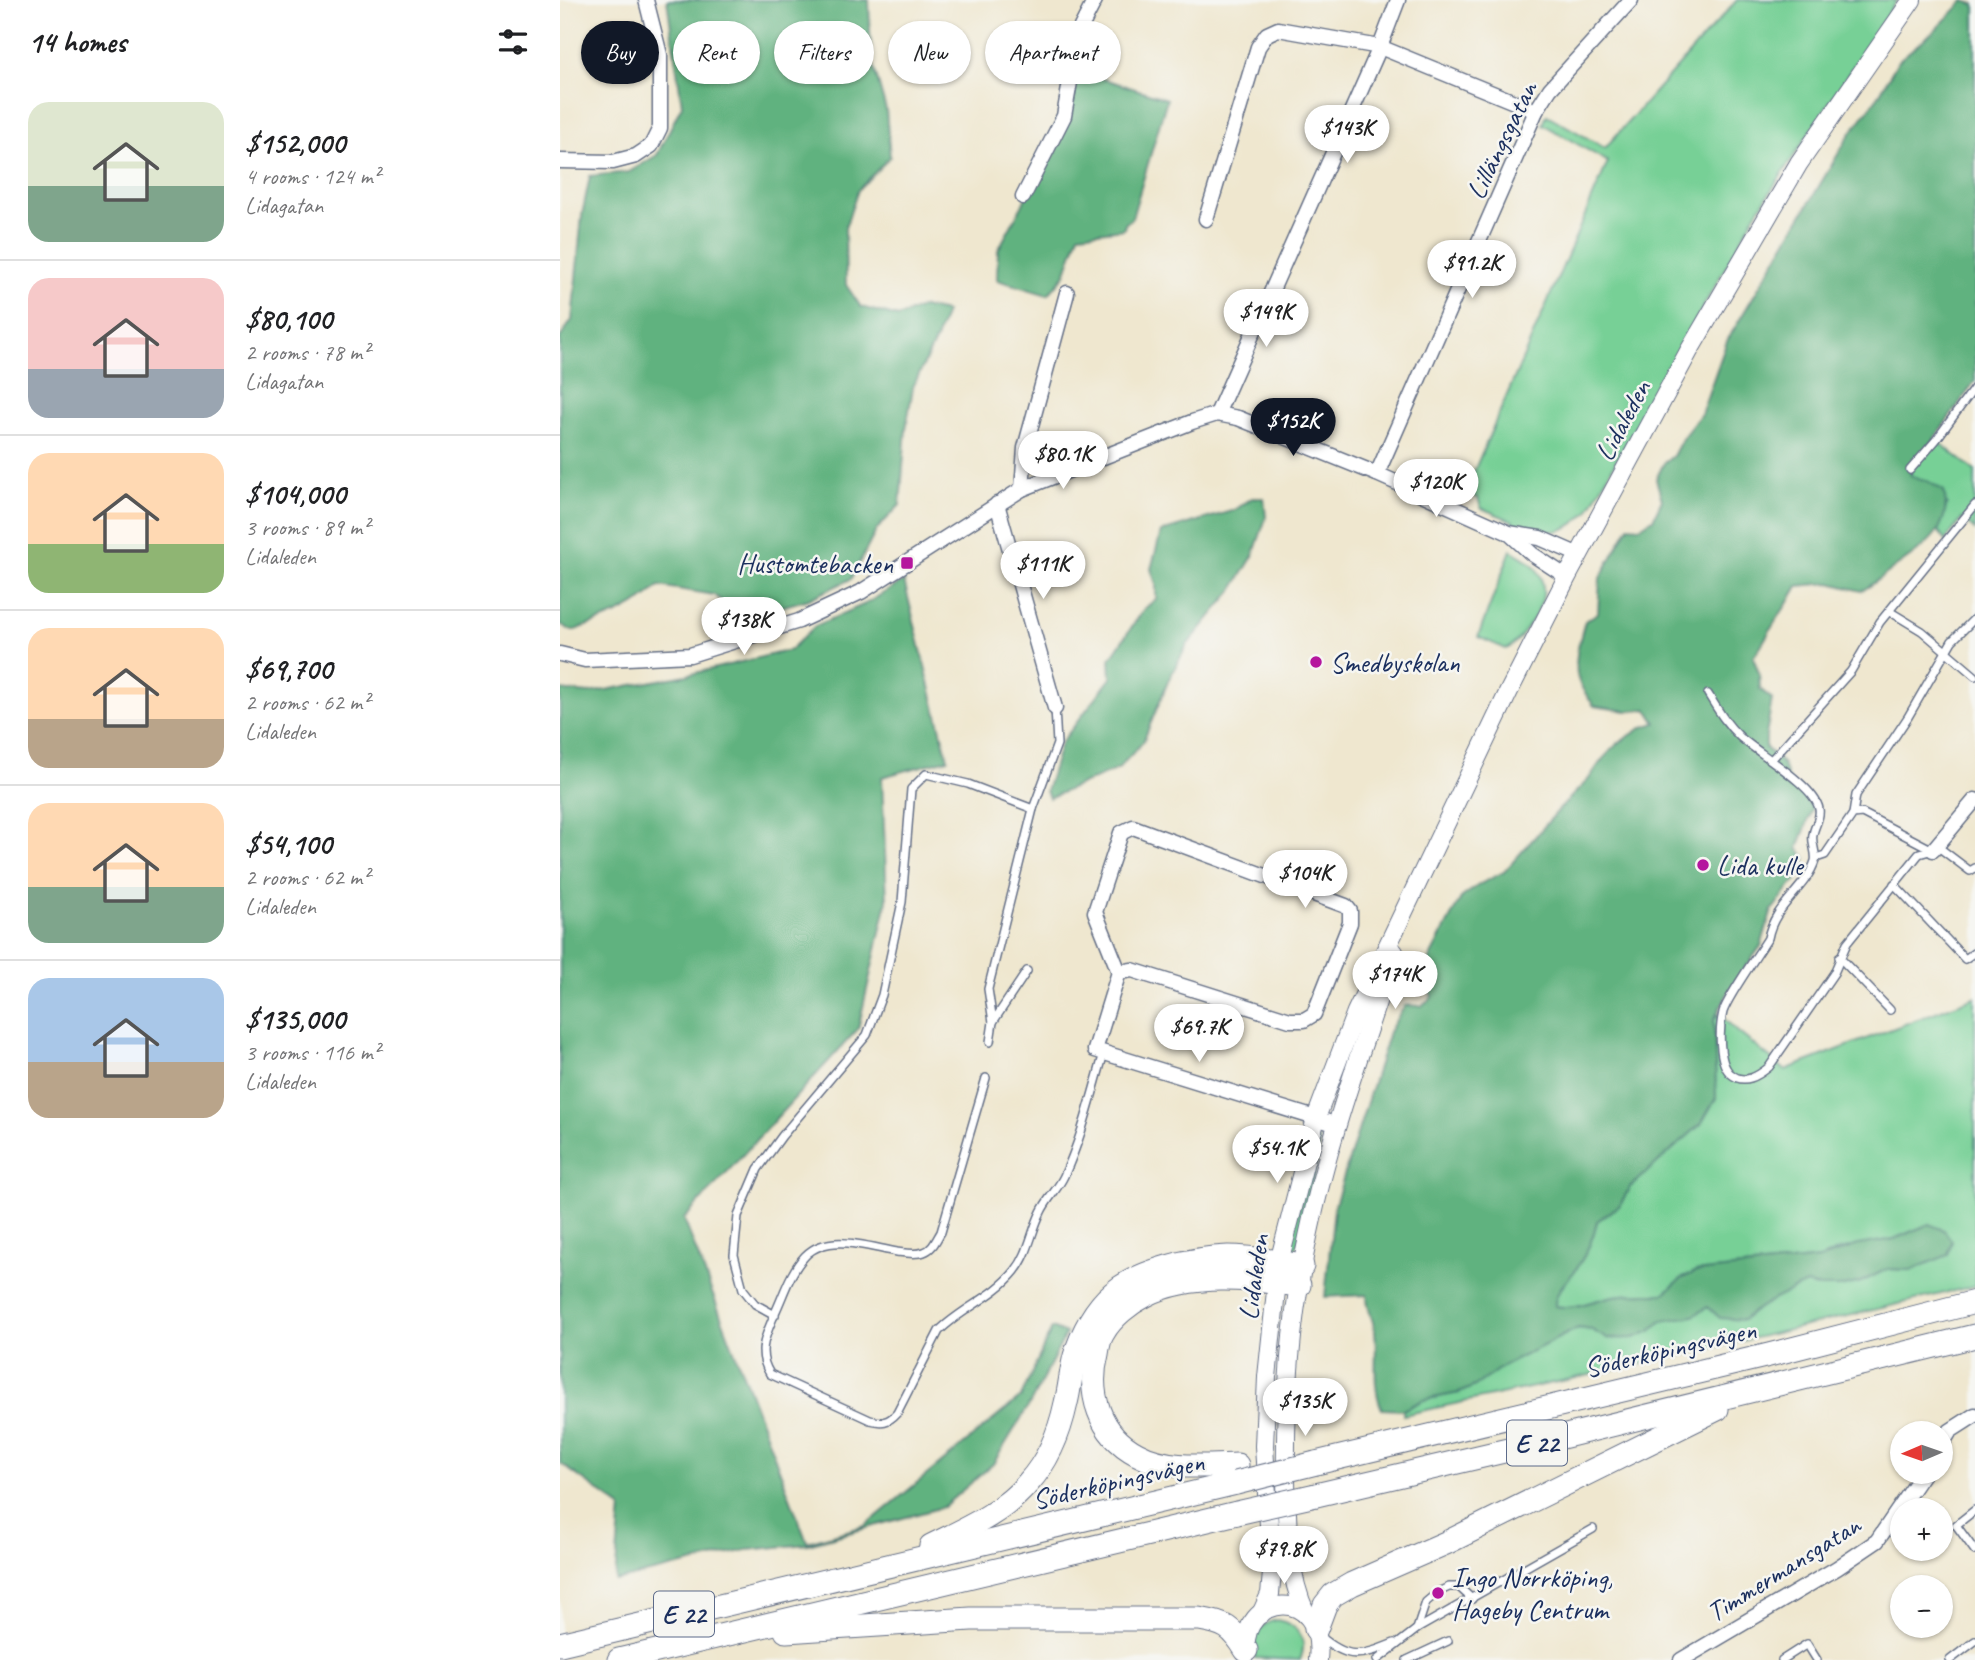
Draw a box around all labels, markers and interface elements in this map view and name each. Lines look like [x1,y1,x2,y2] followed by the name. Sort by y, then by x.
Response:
[581,21,659,84] chip: Buy
[673,21,760,84] chip: Rent
[774,21,874,84] chip: Filters
[888,21,971,84] chip: New
[985,21,1121,84] chip: Apartment
[28,23,126,61] text: 14 homes
[494,23,532,61] icon: filters
[1458,74,1546,205] street label: Lillängsgatan
[1298,106,1396,165] pin: $143K
[1320,113,1374,142] text: $143K
[245,124,345,162] text: $152,000
[84,130,168,214] icon: home
[245,162,380,191] text: 4 rooms · 124 m²
[245,191,323,220] text: Lidagatan
[1415,240,1529,300] pin: $91.2K
[1443,248,1501,277] text: $91.2K
[1217,290,1315,349] pin: $149K
[1240,297,1292,326] text: $149K
[245,300,332,338] text: $80,100
[84,306,168,390] icon: home
[245,338,369,367] text: 2 rooms · 78 m²
[245,367,323,396] text: Lidagatan
[1587,373,1659,467] street label: Lidaleden
[1244,398,1342,458] pin: $152K
[1267,406,1319,435] text: $152K
[1006,432,1120,491] pin: $80.1K
[1034,439,1092,468] text: $80.1K
[1387,460,1485,519] pin: $120K
[1409,467,1463,496] text: $120K
[245,475,345,513] text: $104,000
[84,481,168,565] icon: home
[245,513,369,542] text: 3 rooms · 89 m²
[245,542,316,571] text: Lidaleden
[994,542,1092,601] pin: $111K
[737,546,893,581] place label: Hustomtebacken
[1016,549,1070,578] text: $111K
[899,555,915,571] marker: Hustomtebacken
[695,598,793,657] pin: $138K
[717,605,771,634] text: $138K
[1330,645,1460,680] place label: Smedbyskolan
[245,650,332,688] text: $69,700
[1308,654,1324,670] marker: Smedbyskolan
[84,656,168,740] icon: home
[245,688,369,717] text: 2 rooms · 62 m²
[245,717,316,746] text: Lidaleden
[245,825,331,863] text: $54,100
[84,831,168,915] icon: home
[1717,848,1804,883] place label: Lida kulle
[1256,850,1354,910] pin: $104K
[1695,857,1711,873] marker: Lida kulle
[1278,858,1332,887] text: $104K
[245,863,369,892] text: 2 rooms · 62 m²
[245,892,316,921] text: Lidaleden
[1346,951,1444,1011] pin: $174K
[1369,959,1422,988] text: $174K
[245,1000,345,1038] text: $135,000
[1142,1004,1256,1064] pin: $69.7K
[84,1006,168,1090] icon: home
[1170,1012,1228,1041] text: $69.7K
[245,1038,380,1067] text: 3 rooms · 116 m²
[245,1067,316,1096] text: Lidaleden
[1220,1126,1334,1185] pin: $54.1K
[1248,1133,1306,1162] text: $54.1K
[1230,1231,1277,1322] street label: Lidaleden
[1581,1312,1760,1385] street label: Söderköpingsvägen
[1256,1378,1354,1438] pin: $135K
[1279,1386,1331,1415] text: $135K
[1507,1420,1567,1466] road number: E 22
[1890,1421,1953,1484] north arrow
[1890,1421,1953,1638] map controls
[1029,1444,1208,1517] street label: Söderköpingsvägen
[1890,1498,1953,1561] button: +
[1700,1507,1868,1630] street label: Timmermansgatan
[1227,1526,1341,1586] pin: $79.8K
[1255,1534,1313,1563] text: $79.8K
[1452,1560,1613,1627] place label: Ingo Norrköping, Hageby Centrum
[1890,1575,1953,1638] button: −
[1430,1585,1446,1601] marker: Ingo Norrköping, Hageby Centrum
[654,1592,714,1637] road number: E 22

